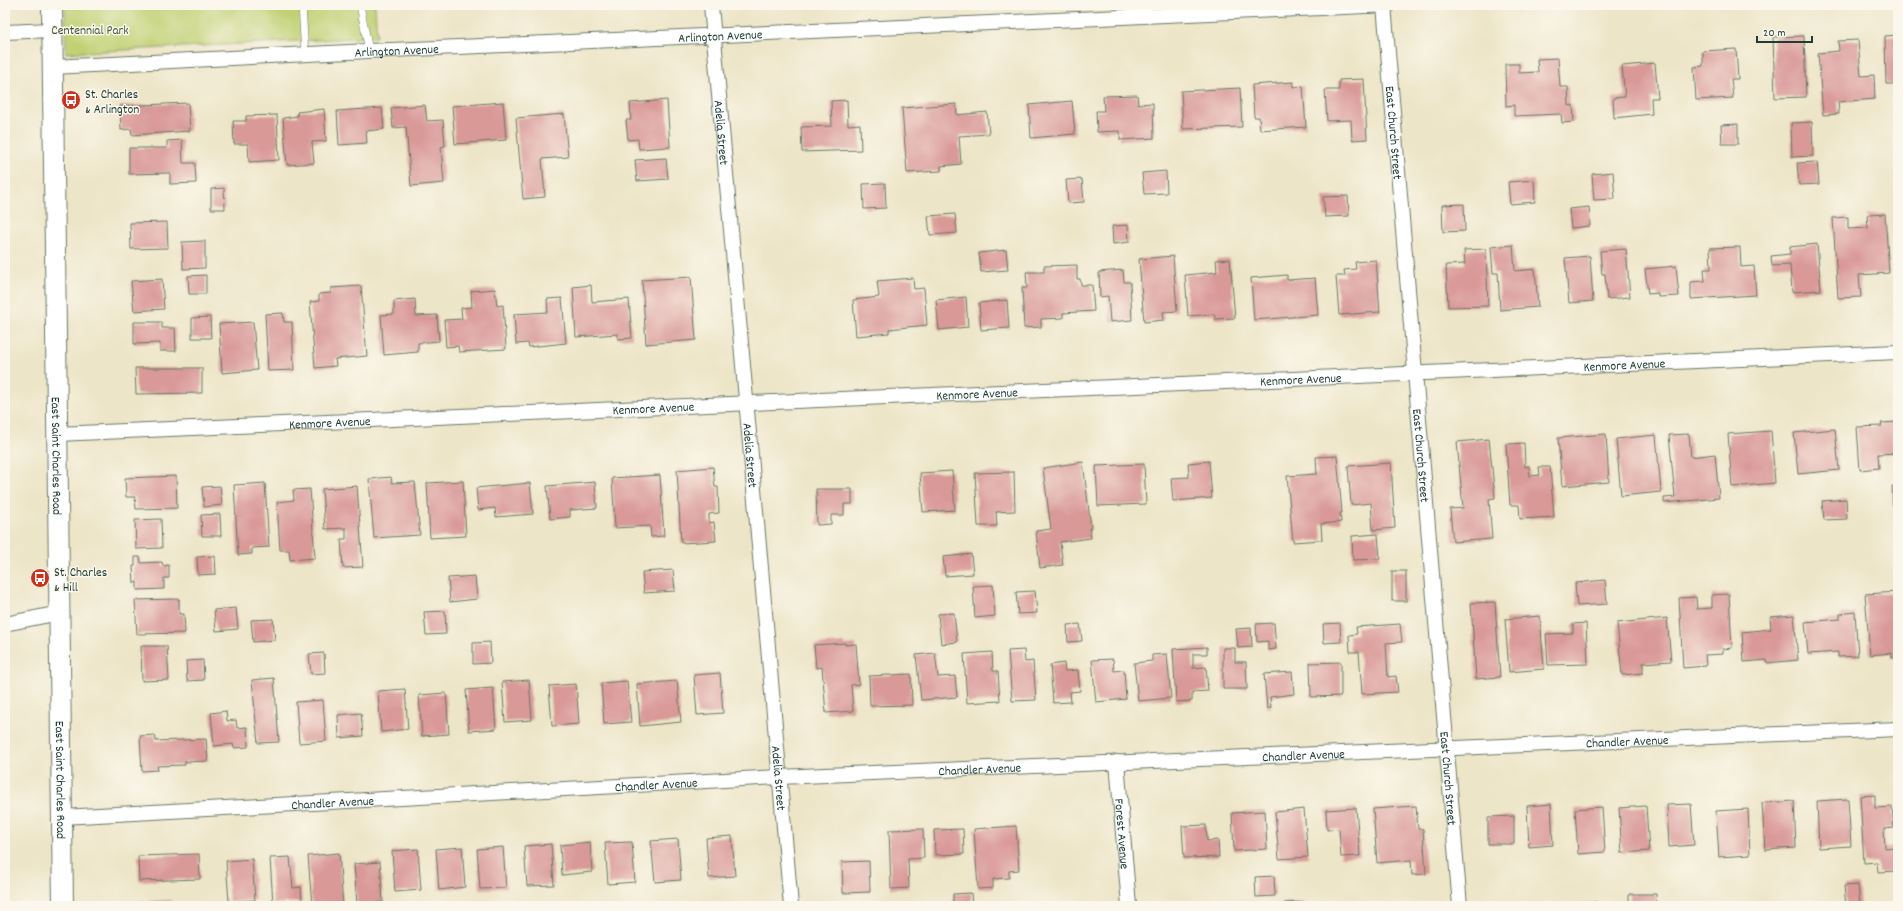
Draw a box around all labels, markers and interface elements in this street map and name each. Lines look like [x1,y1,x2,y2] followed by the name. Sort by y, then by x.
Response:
[1757,18,1812,44] scale bar
[51,22,129,41] park label: Centennial Park
[1763,25,1786,42] text: 20 m
[678,26,763,49] street label: Arlington Avenue
[354,41,440,64] street label: Arlington Avenue
[1379,85,1406,181] street label: East Church Street
[85,86,139,120] place label: St. Charles & Arlington
[60,89,82,111] bus stop icon: St. Charles & Arlington
[707,99,732,166] street label: Adelia Street
[1583,355,1666,378] street label: Kenmore Avenue
[1260,370,1342,392] street label: Kenmore Avenue
[936,384,1019,407] street label: Kenmore Avenue
[45,397,65,515] street label: East Saint Charles Road
[612,399,695,421] street label: Kenmore Avenue
[1406,408,1433,503] street label: East Church Street
[289,413,371,436] street label: Kenmore Avenue
[736,422,761,489] street label: Adelia Street
[54,564,107,598] place label: St. Charles & Hill
[29,567,51,589] bus stop icon: St. Charles & Hill
[49,721,69,839] street label: East Saint Charles Road
[1433,731,1460,826] street label: East Church Street
[1585,732,1669,754] street label: Chandler Avenue
[765,745,790,812] street label: Adelia Street
[1262,746,1346,768] street label: Chandler Avenue
[938,760,1022,782] street label: Chandler Avenue
[614,775,698,798] street label: Chandler Avenue
[291,793,375,816] street label: Chandler Avenue
[1108,798,1133,870] street label: Forest Avenue

